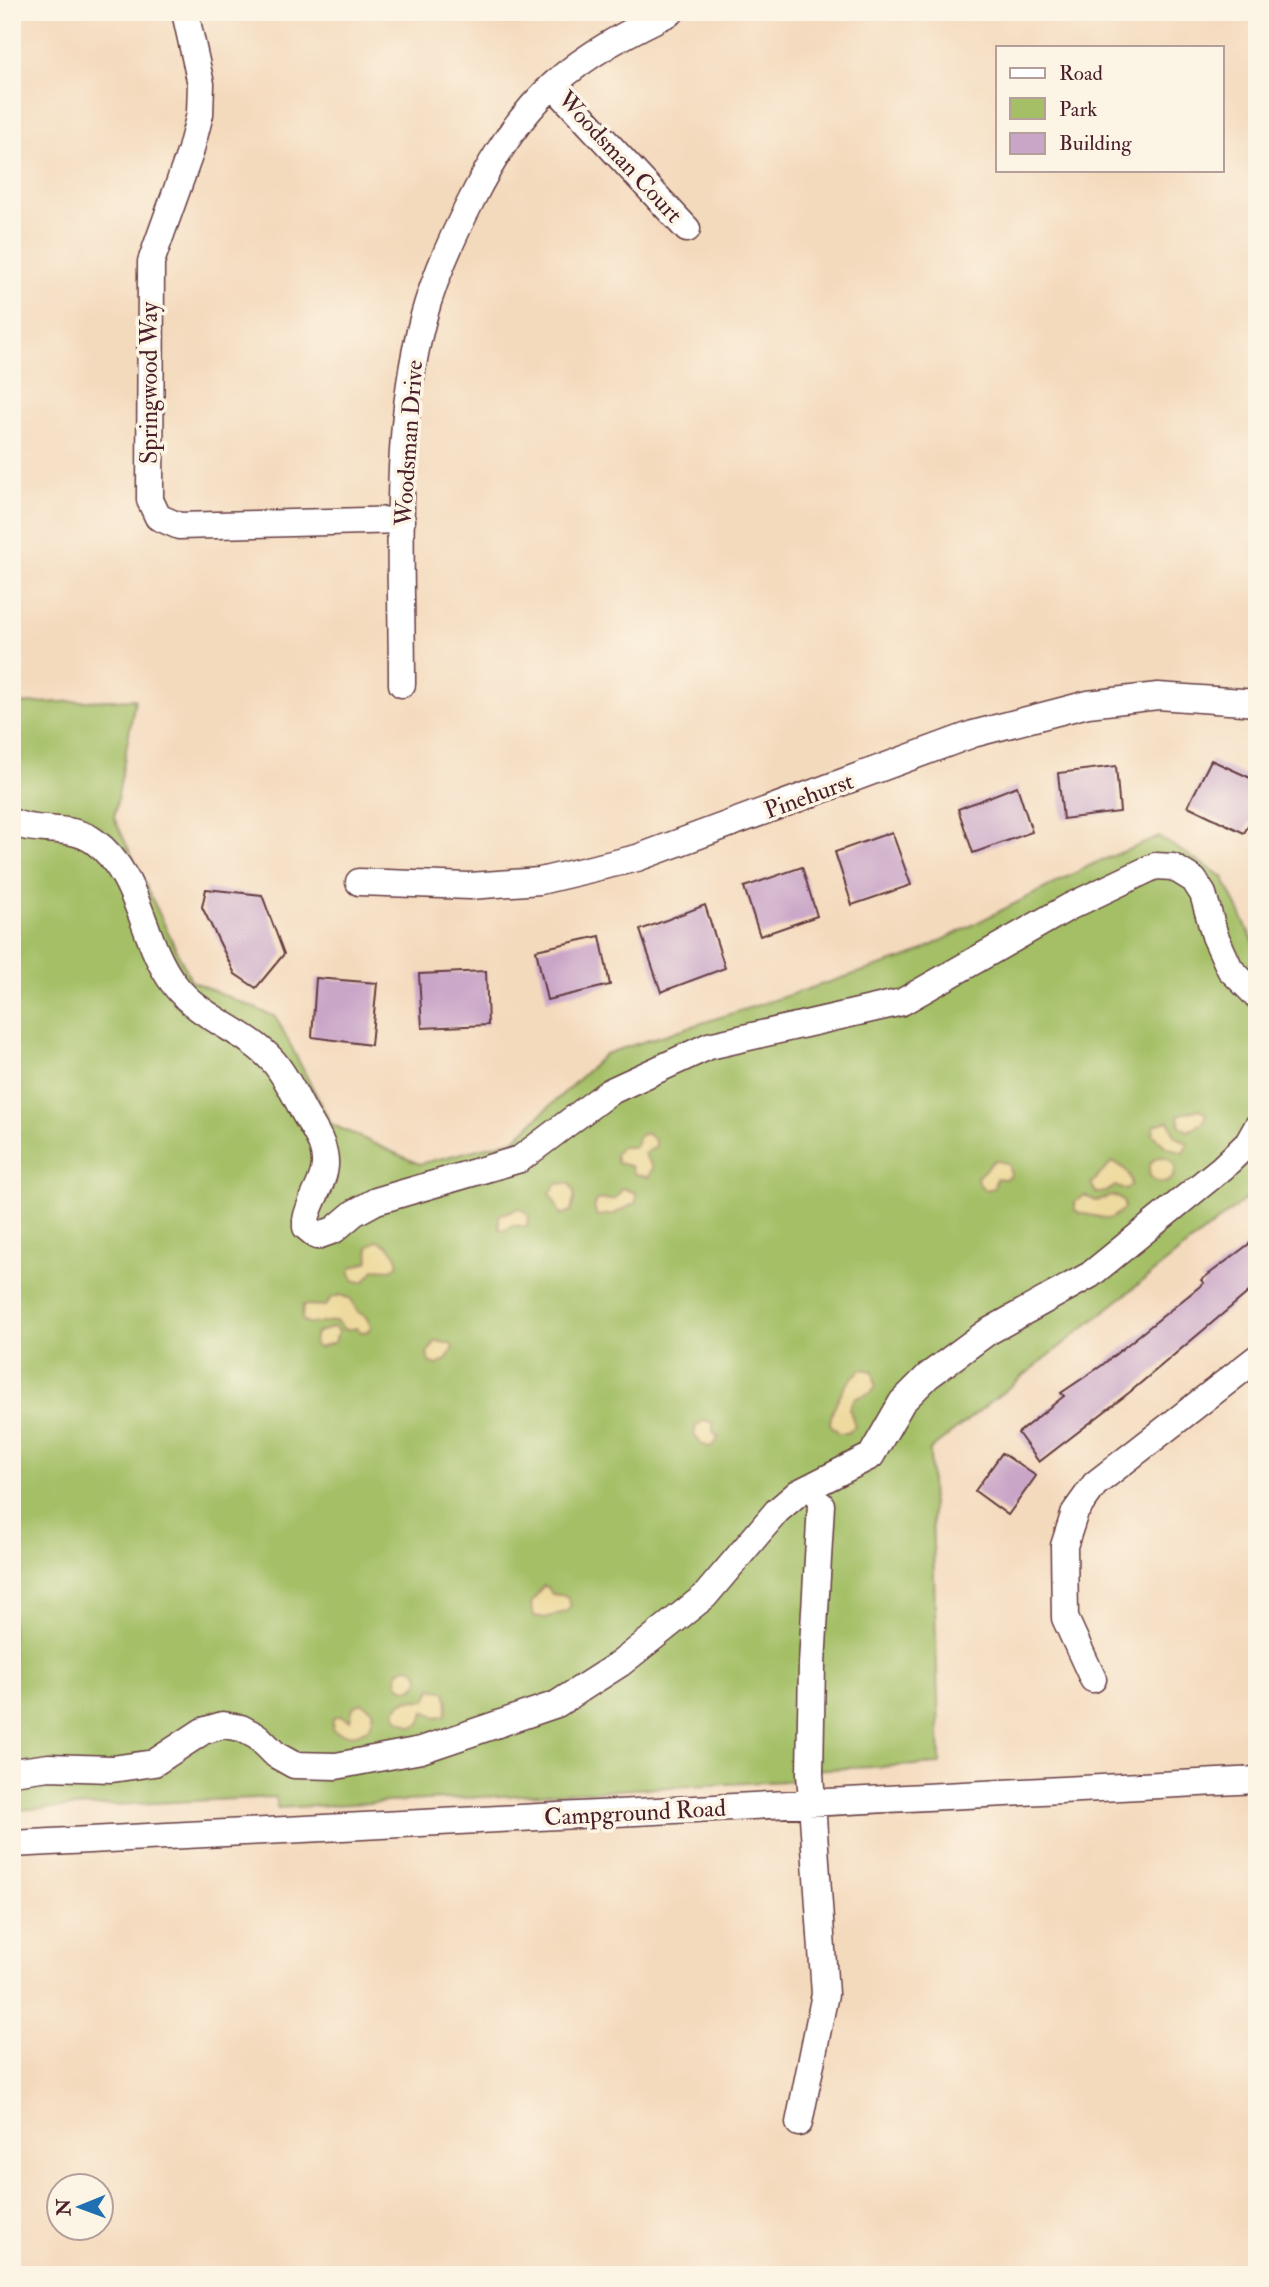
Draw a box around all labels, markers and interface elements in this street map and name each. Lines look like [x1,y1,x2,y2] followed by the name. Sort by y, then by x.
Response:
[996,46,1224,172] legend
[1059,60,1104,87] text: Road
[550,84,689,230] street label: Woodsman Court
[1059,96,1097,123] text: Park
[1059,130,1132,157] text: Building
[134,302,165,464] street label: Springwood Way
[388,359,430,528] street label: Woodsman Drive
[760,766,858,826] street label: Pinehurst
[543,1793,727,1833] street label: Campground Road
[46,2172,116,2242] north arrow
[52,2198,76,2217] text: N

